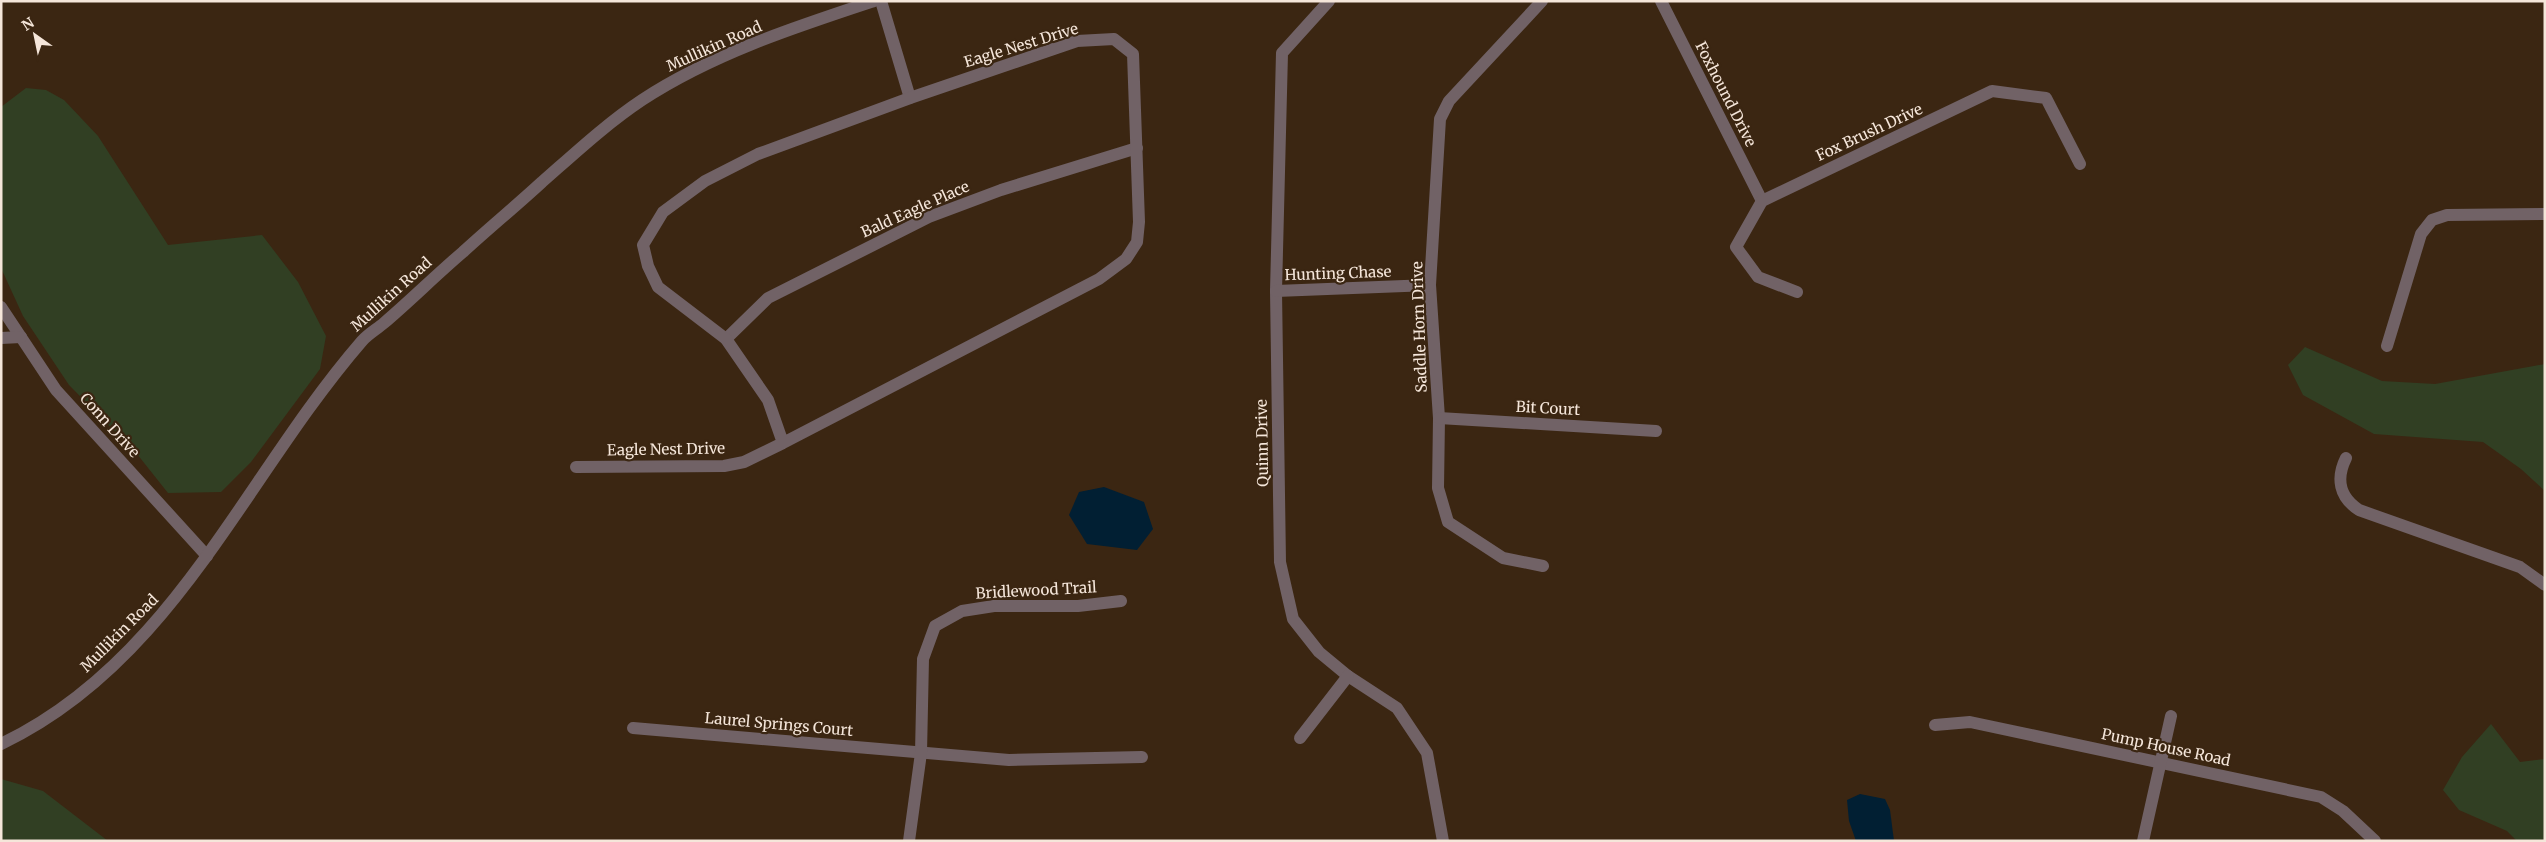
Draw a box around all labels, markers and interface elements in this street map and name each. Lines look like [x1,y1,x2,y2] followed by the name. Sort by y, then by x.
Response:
[10,10,60,60] north arrow
[18,14,37,35] text: N
[663,17,765,75] street label: Mullikin Road
[962,19,1080,71] street label: Eagle Nest Drive
[1691,38,1761,150] street label: Foxhound Drive
[1813,99,1925,165] street label: Fox Brush Drive
[858,177,972,241] street label: Bald Eagle Place
[347,253,435,335] street label: Mullikin Road
[1407,261,1431,393] street label: Saddle Horn Drive
[1284,262,1392,284] street label: Hunting Chase
[76,389,144,461] street label: Conn Drive
[1515,397,1581,419] street label: Bit Court
[1252,399,1272,487] street label: Quinn Drive
[607,438,725,460] street label: Eagle Nest Drive
[975,577,1097,603] street label: Bridlewood Trail
[76,590,162,676] street label: Mullikin Road
[704,708,854,740] street label: Laurel Springs Court
[2100,724,2232,770] street label: Pump House Road

